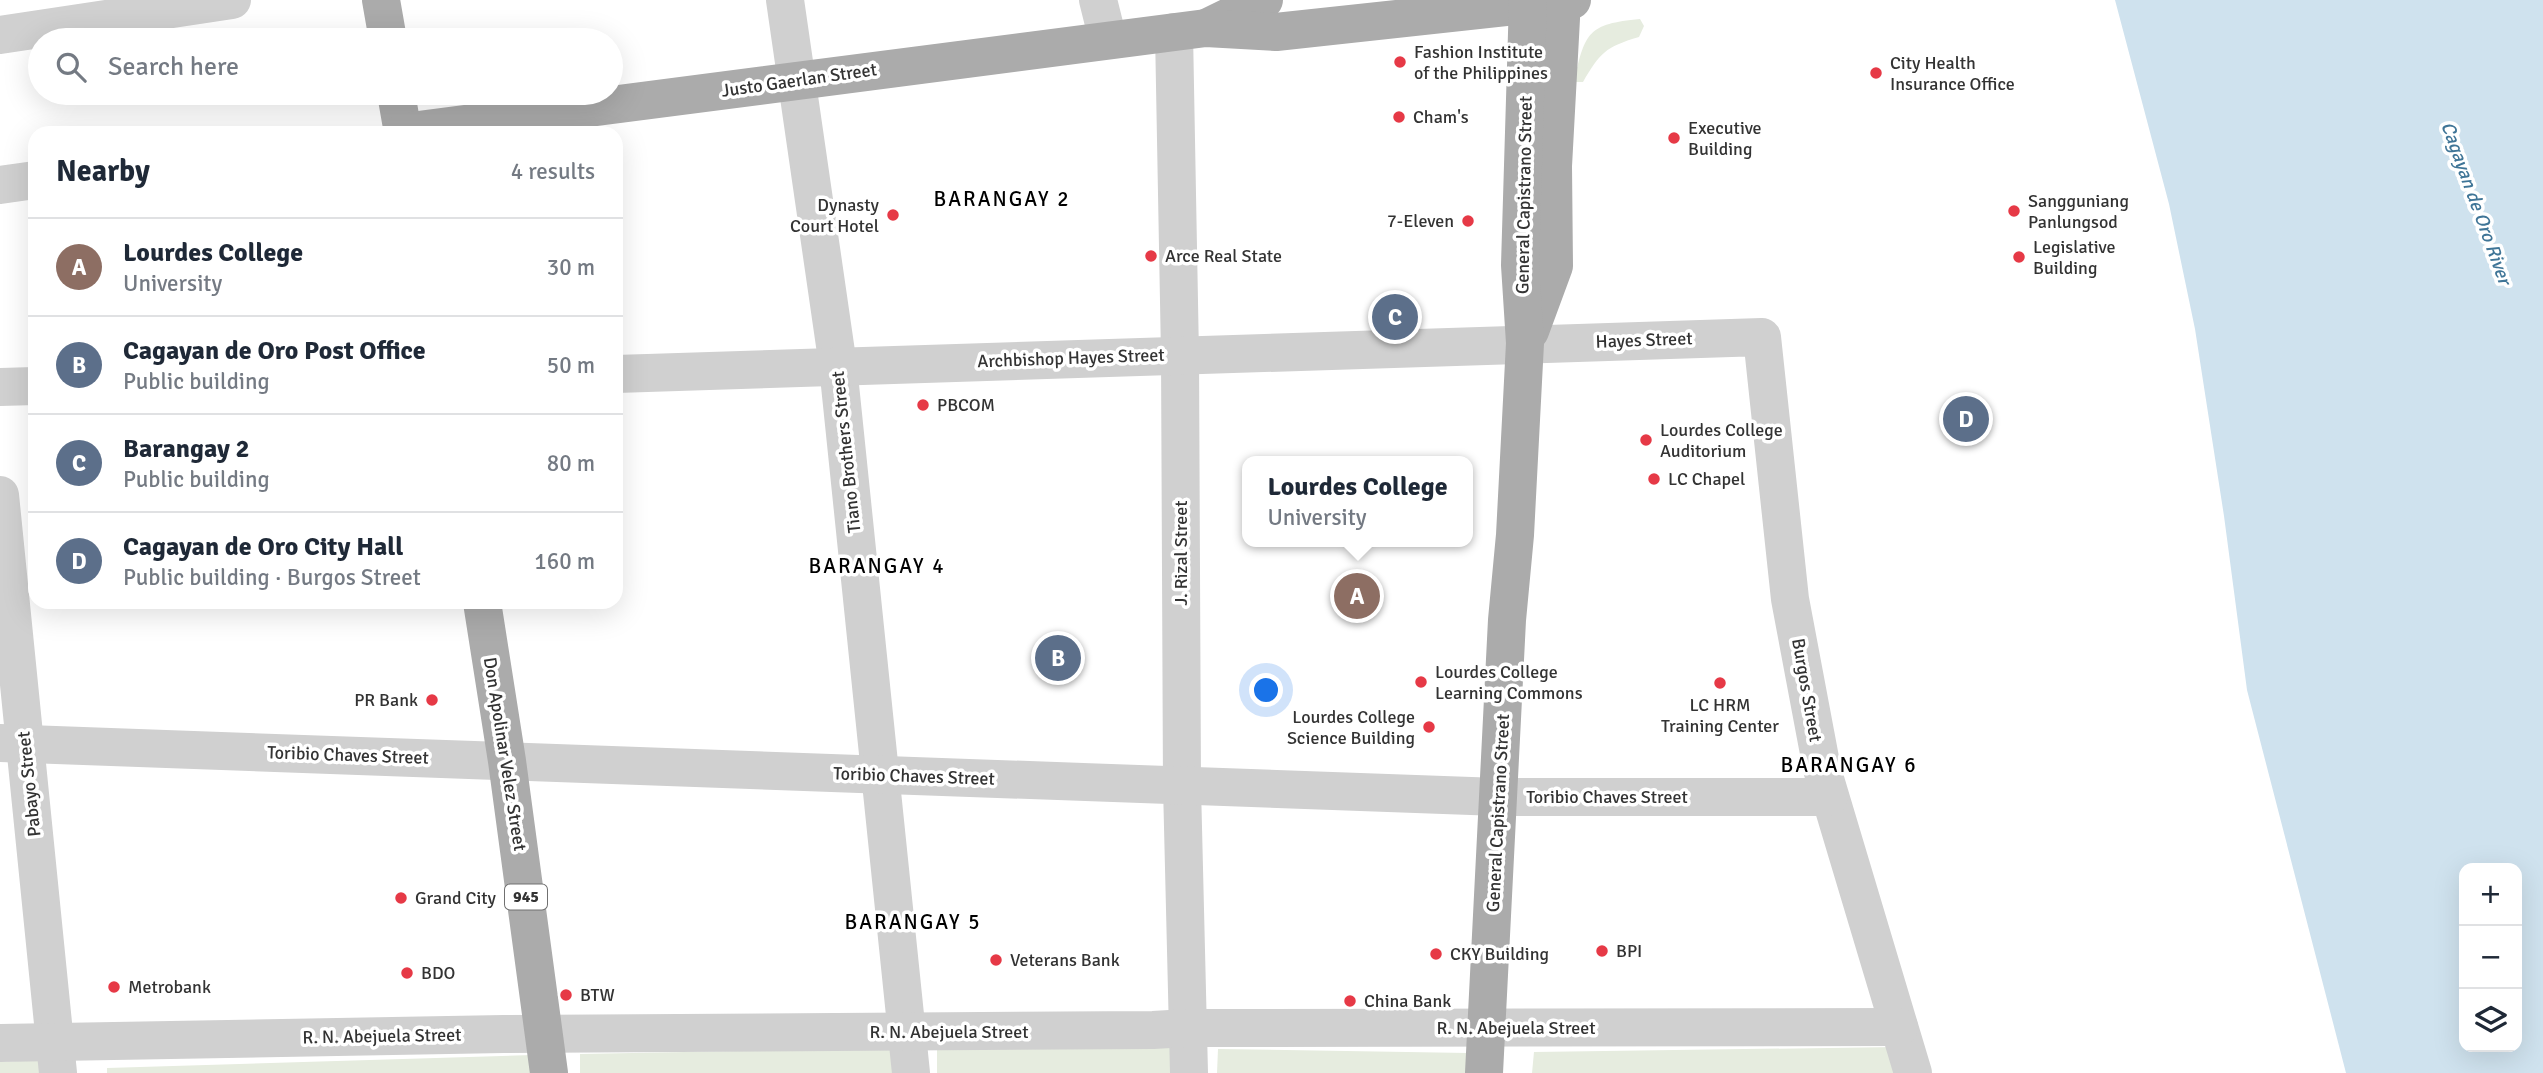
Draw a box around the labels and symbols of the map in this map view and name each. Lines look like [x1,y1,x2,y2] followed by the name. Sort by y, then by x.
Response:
[1414,41,1548,84] place label: Fashion Institute of the Philippines
[1890,52,2015,95] place label: City Health Insurance Office
[1392,54,1408,70] marker: Fashion Institute of the Philippines
[720,58,878,102] street label: Justo Gaerlan Street
[1868,65,1884,81] marker: City Health Insurance Office
[1511,96,1537,294] street label: General Capistrano Street
[1413,106,1469,128] place label: Cham's
[1391,109,1407,125] marker: Cham's
[1688,117,1762,160] place label: Executive Building
[2435,118,2518,290] water label: Cagayan de Oro River
[1666,130,1682,146] marker: Executive Building
[933,186,1071,212] district label: BARANGAY 2
[2028,190,2129,233] place label: Sangguniang Panlungsod
[790,194,880,237] place label: Dynasty Court Hotel
[2006,203,2022,219] marker: Sangguniang Panlungsod
[885,207,901,223] marker: Dynasty Court Hotel
[1387,210,1454,232] place label: 7-Eleven
[1460,213,1476,229] marker: 7-Eleven
[2033,236,2116,279] place label: Legislative Building
[1165,245,1282,267] place label: Arce Real State
[1143,248,1159,264] marker: Arce Real State
[2011,249,2027,265] marker: Legislative Building
[1372,291,1418,343] pin: C
[1595,327,1693,353] street label: Hayes Street
[977,344,1165,372] street label: Archbishop Hayes Street
[827,370,865,534] street label: Tiano Brothers Street
[1943,393,1989,445] pin: D
[937,394,995,416] place label: PBCOM
[915,397,931,413] marker: PBCOM
[1660,419,1783,462] place label: Lourdes College Auditorium
[1638,432,1654,448] marker: Lourdes College Auditorium
[1668,468,1745,490] place label: LC Chapel
[1646,471,1662,487] marker: LC Chapel
[1170,500,1192,606] street label: J. Rizal Street
[808,553,946,579] district label: BARANGAY 4
[1334,570,1380,622] pin: A
[1035,632,1081,684] pin: B
[1787,636,1827,744] street label: Burgos Street
[479,656,531,852] street label: Don Apolinar Velez Street
[1435,661,1583,704] place label: Lourdes College Learning Commons
[1249,673,1283,707] your location
[1413,674,1429,690] marker: Lourdes College Learning Commons
[1712,675,1728,691] marker: LC HRM Training Center
[354,689,418,711] place label: PR Bank
[424,692,440,708] marker: PR Bank
[1661,694,1779,737] place label: LC HRM Training Center
[1287,706,1415,749] place label: Lourdes College Science Building
[1482,713,1514,913] street label: General Capistrano Street
[1421,719,1437,735] marker: Lourdes College Science Building
[13,730,45,838] street label: Pabayo Street
[267,741,429,769] street label: Toribio Chaves Street
[1780,752,1918,778] district label: BARANGAY 6
[833,762,995,790] street label: Toribio Chaves Street
[1526,786,1688,808] street label: Toribio Chaves Street
[505,884,547,909] road number: 945
[415,887,497,909] place label: Grand City
[393,890,409,906] marker: Grand City
[844,909,982,935] district label: BARANGAY 5
[1616,940,1642,962] place label: BPI
[1450,943,1549,965] place label: CKY Building
[1594,943,1610,959] marker: BPI
[1428,946,1444,962] marker: CKY Building
[1010,949,1120,971] place label: Veterans Bank
[988,952,1004,968] marker: Veterans Bank
[421,962,455,984] place label: BDO
[399,965,415,981] marker: BDO
[128,976,211,998] place label: Metrobank
[106,979,122,995] marker: Metrobank
[580,984,615,1006] place label: BTW
[558,987,574,1003] marker: BTW
[1364,990,1451,1012] place label: China Bank
[1342,993,1358,1009] marker: China Bank
[1436,1017,1596,1039] street label: R. N. Abejuela Street
[869,1021,1029,1043] street label: R. N. Abejuela Street
[302,1024,462,1048] street label: R. N. Abejuela Street

